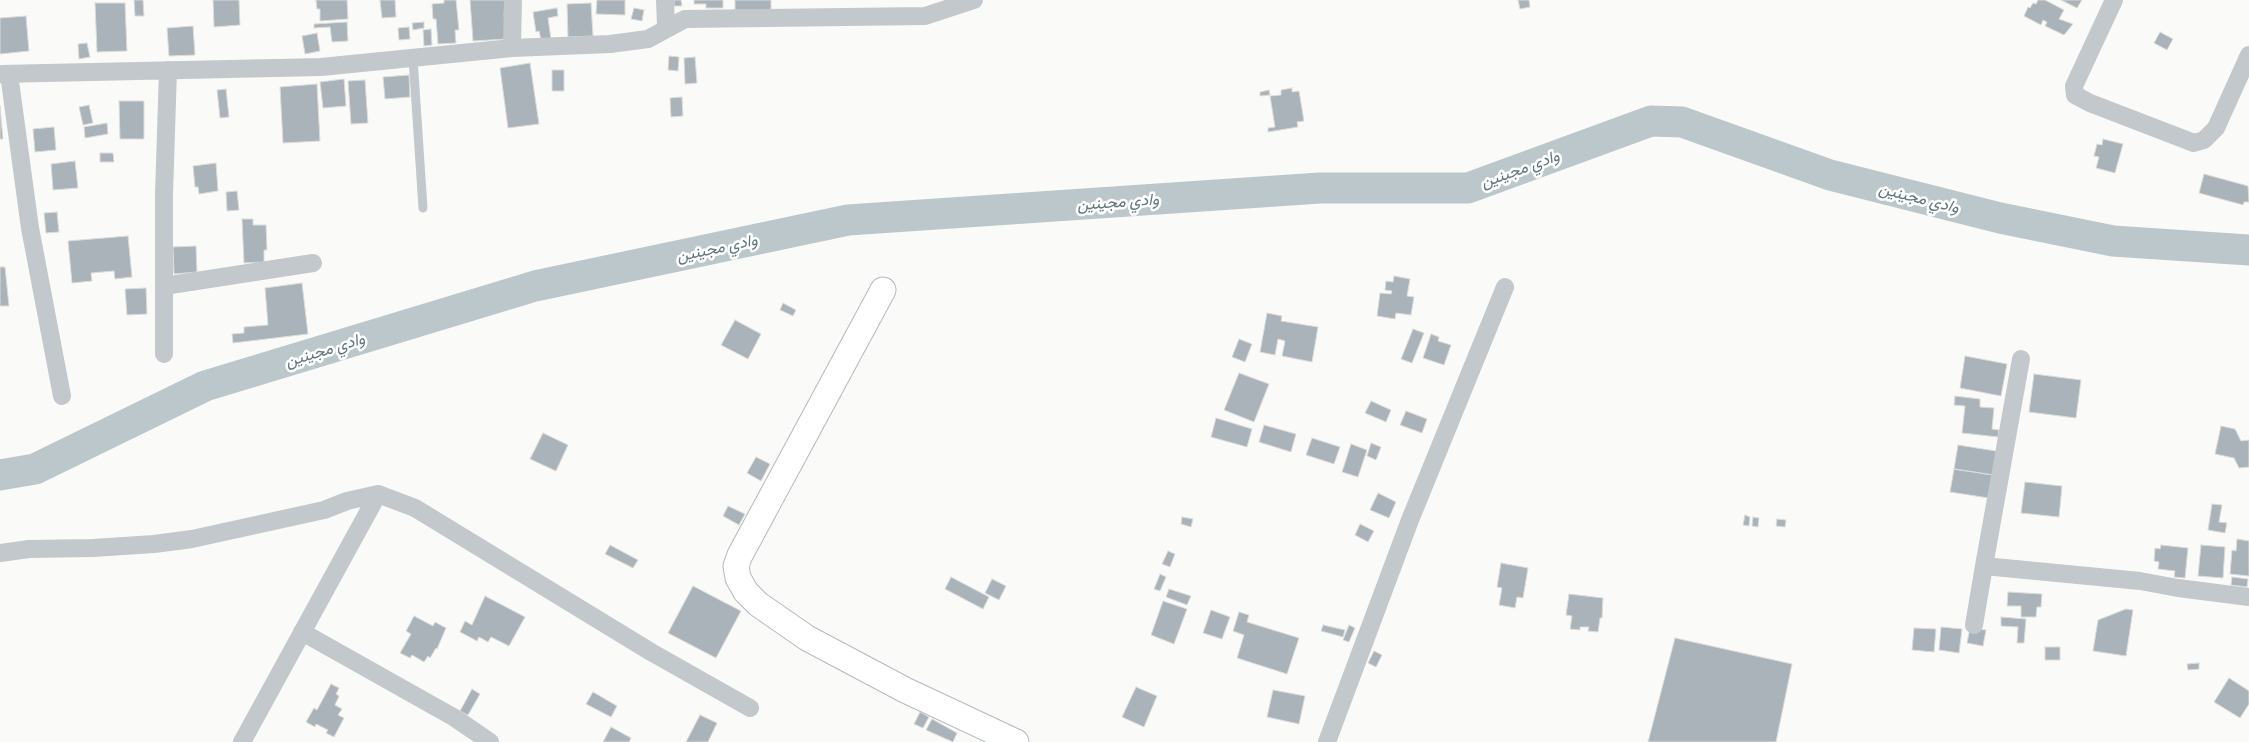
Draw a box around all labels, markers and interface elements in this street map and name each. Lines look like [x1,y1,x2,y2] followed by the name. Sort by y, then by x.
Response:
[1478,146,1562,192] water label: وادي مجينين
[1877,179,1961,217] water label: وادي مجينين
[1076,190,1160,214] water label: وادي مجينين
[675,230,759,266] water label: وادي مجينين
[283,329,367,371] water label: وادي مجينين

